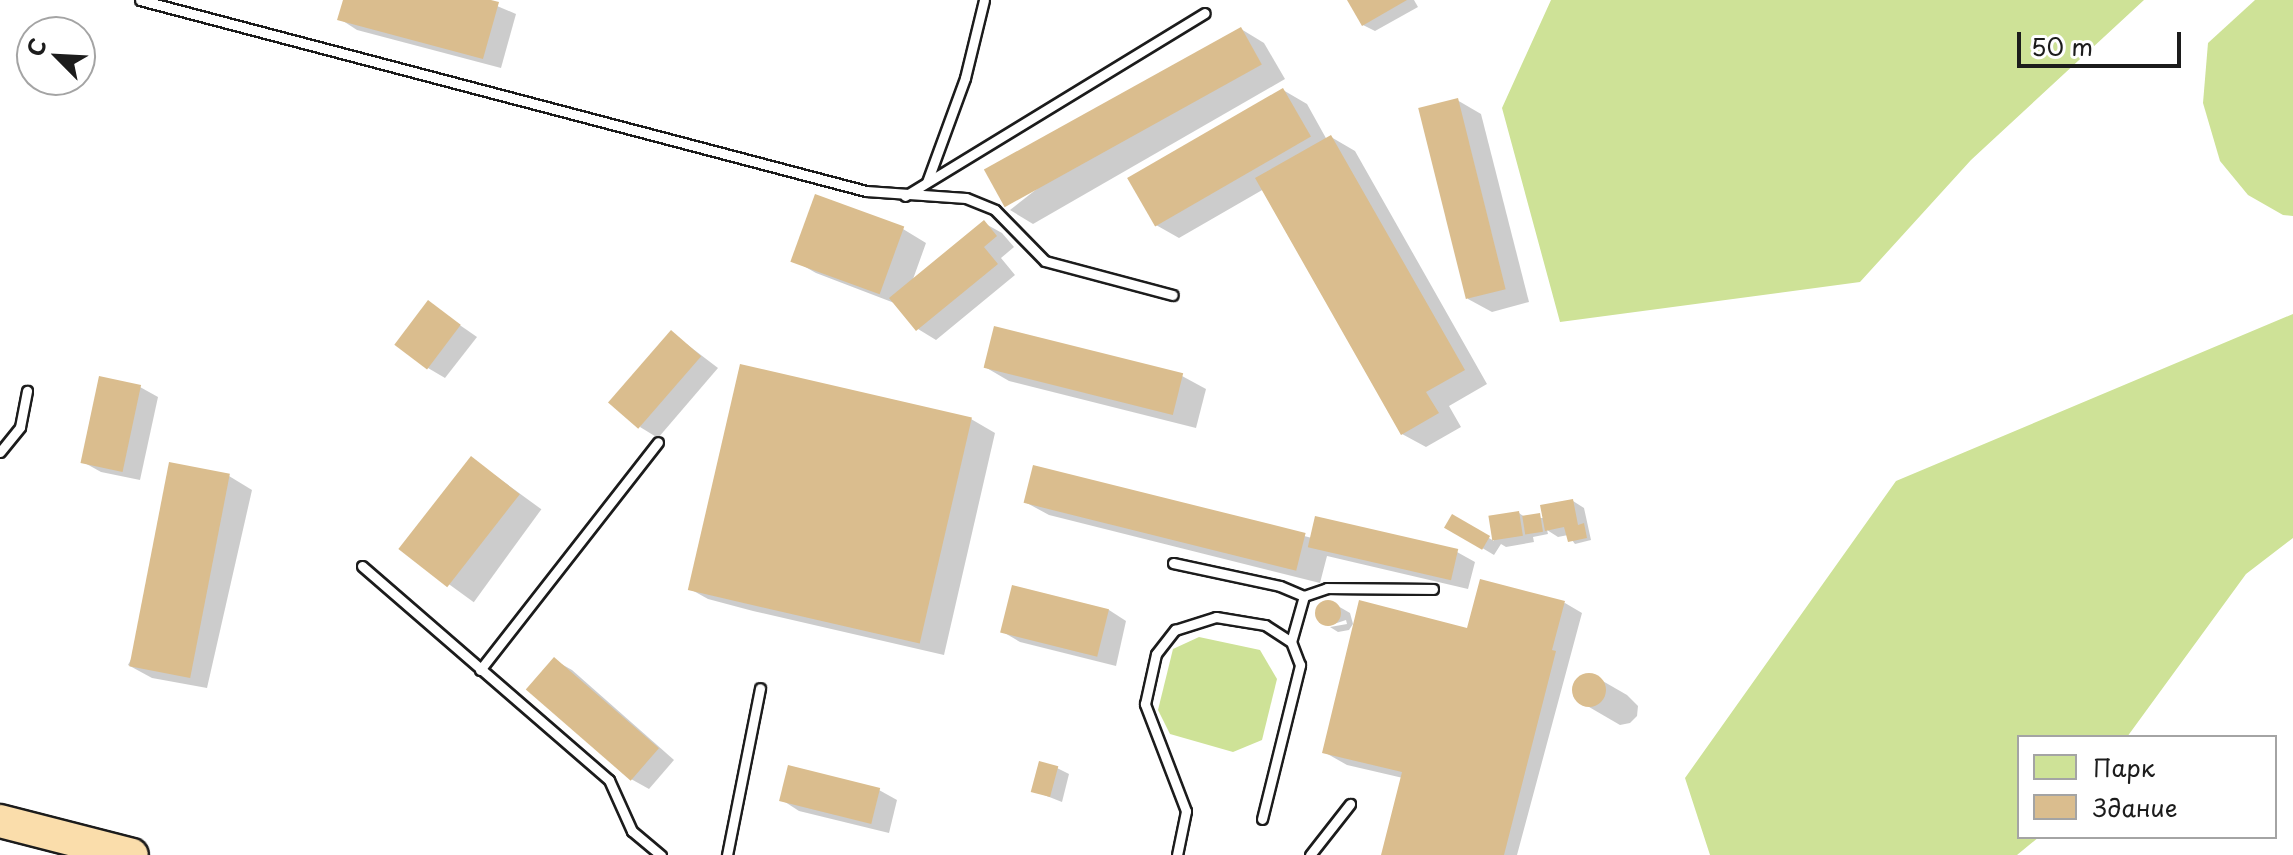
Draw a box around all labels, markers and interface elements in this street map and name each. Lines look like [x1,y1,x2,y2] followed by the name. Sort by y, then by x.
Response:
[16,16,96,96] north arrow
[2021,16,2185,66] scale bar
[2031,28,2093,64] text: 50 m
[17,33,54,61] text: С
[2017,735,2277,839] legend
[2093,749,2155,785] text: Парк
[2093,789,2178,825] text: Здание

